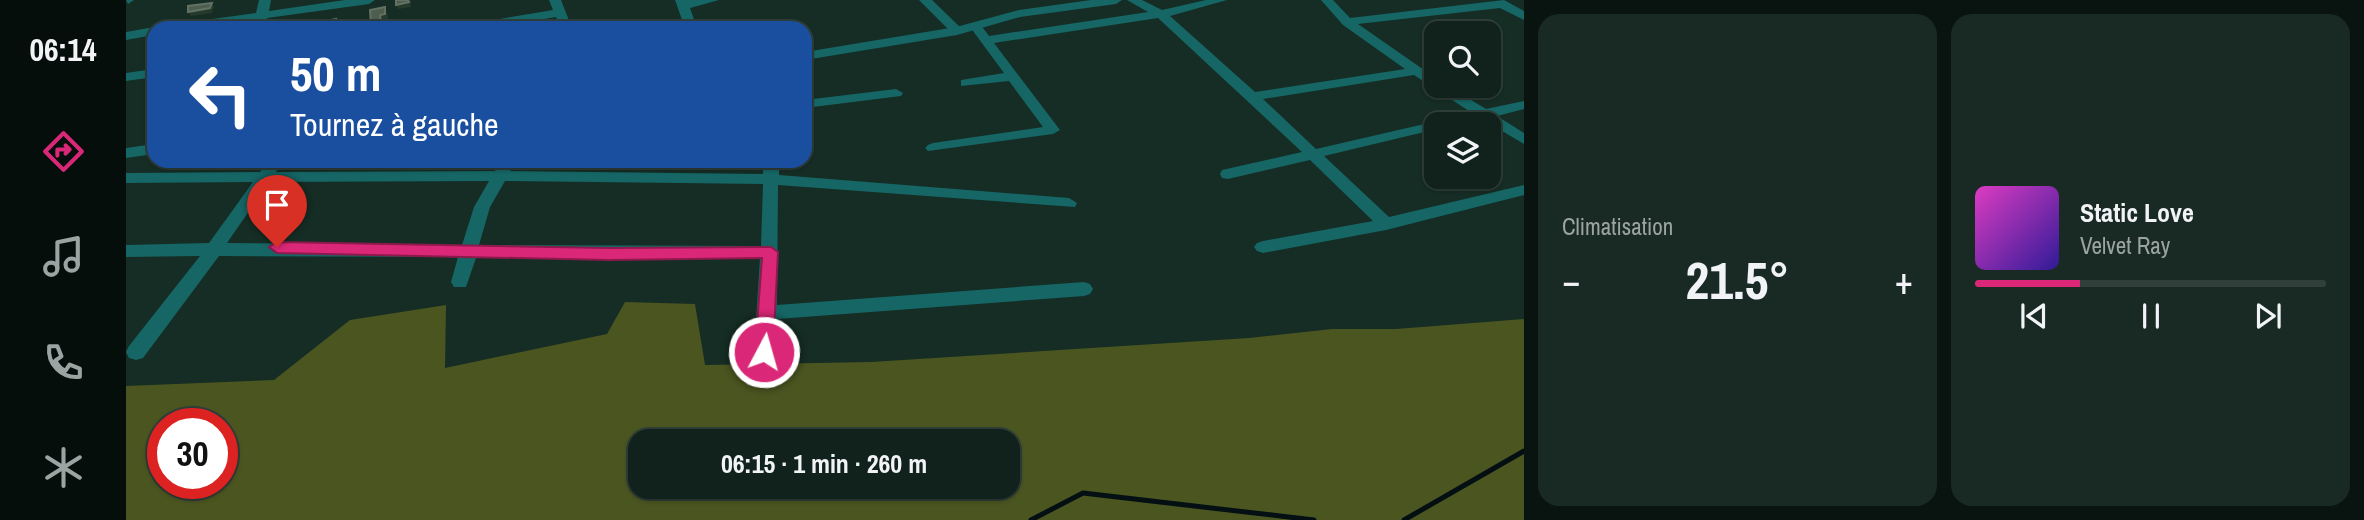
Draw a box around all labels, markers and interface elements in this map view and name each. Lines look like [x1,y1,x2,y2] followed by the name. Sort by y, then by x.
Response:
[1424,21,1501,189] map controls
[1424,21,1501,98] button: search
[29,28,97,71] text: 06:14
[290,40,382,106] text: 50 m
[175,49,266,140] icon: left
[290,103,499,146] text: Tournez à gauche
[1424,112,1501,189] button: layers
[39,127,88,176] icon: directions
[247,175,307,247] pin
[258,186,296,224] icon: arrive
[2080,195,2194,230] text: Static Love
[1562,211,1673,242] text: Climatisation
[2080,230,2170,261] text: Velvet Ray
[39,232,88,281] icon: music
[1686,245,1789,315] text: 21.5°
[1562,255,1580,306] text: −
[1895,255,1913,306] text: +
[2015,297,2053,335] icon: previous
[2132,297,2170,335] icon: pause
[2249,297,2287,335] icon: next
[727,315,801,389] position arrow
[39,338,88,387] icon: phone
[147,408,238,499] speed limit sign: 30
[39,443,88,492] icon: climate
[721,446,927,481] text: 06:15 · 1 min · 260 m

